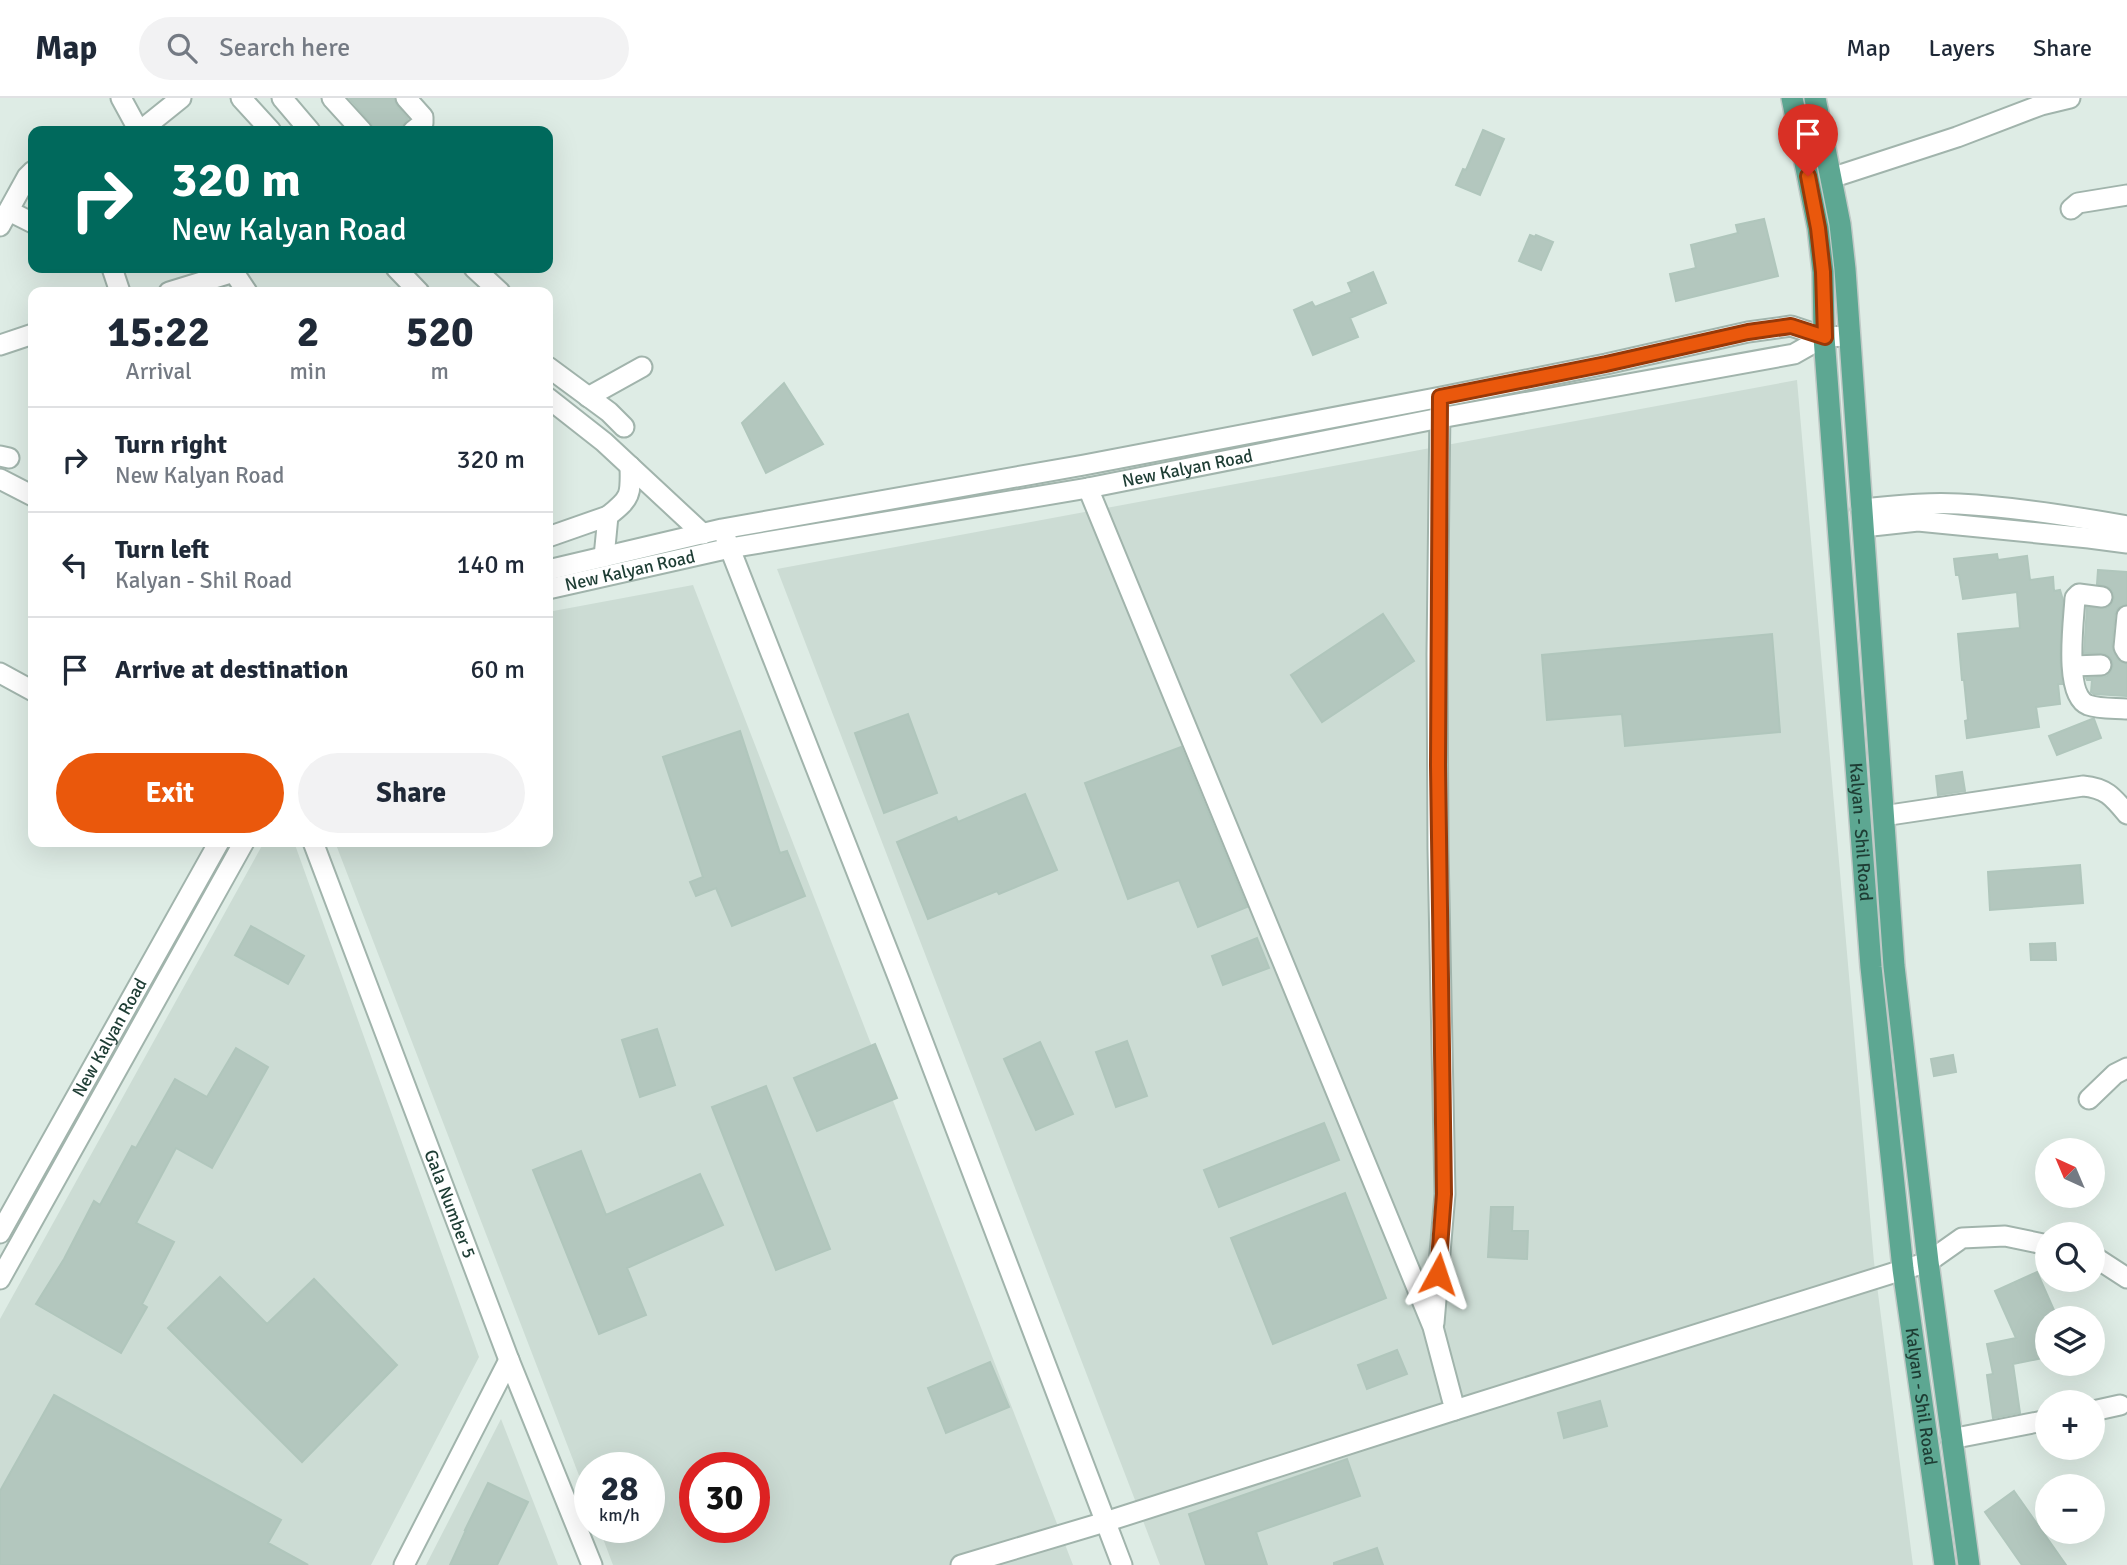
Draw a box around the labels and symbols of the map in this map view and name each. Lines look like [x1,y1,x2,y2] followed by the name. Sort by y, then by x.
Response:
[1778,104,1838,176] pin
[1120,444,1255,492] street label: New Kalyan Road
[563,545,697,596] street label: New Kalyan Road
[1845,762,1877,902] street label: Kalyan - Shil Road
[67,974,151,1101] street label: New Kalyan Road
[2035,1138,2105,1208] north arrow
[419,1147,480,1261] street label: Gala Number 5
[1401,1237,1475,1311] position arrow
[1900,1326,1942,1467] street label: Kalyan - Shil Road
[679,1452,770,1543] speed limit sign: 30

